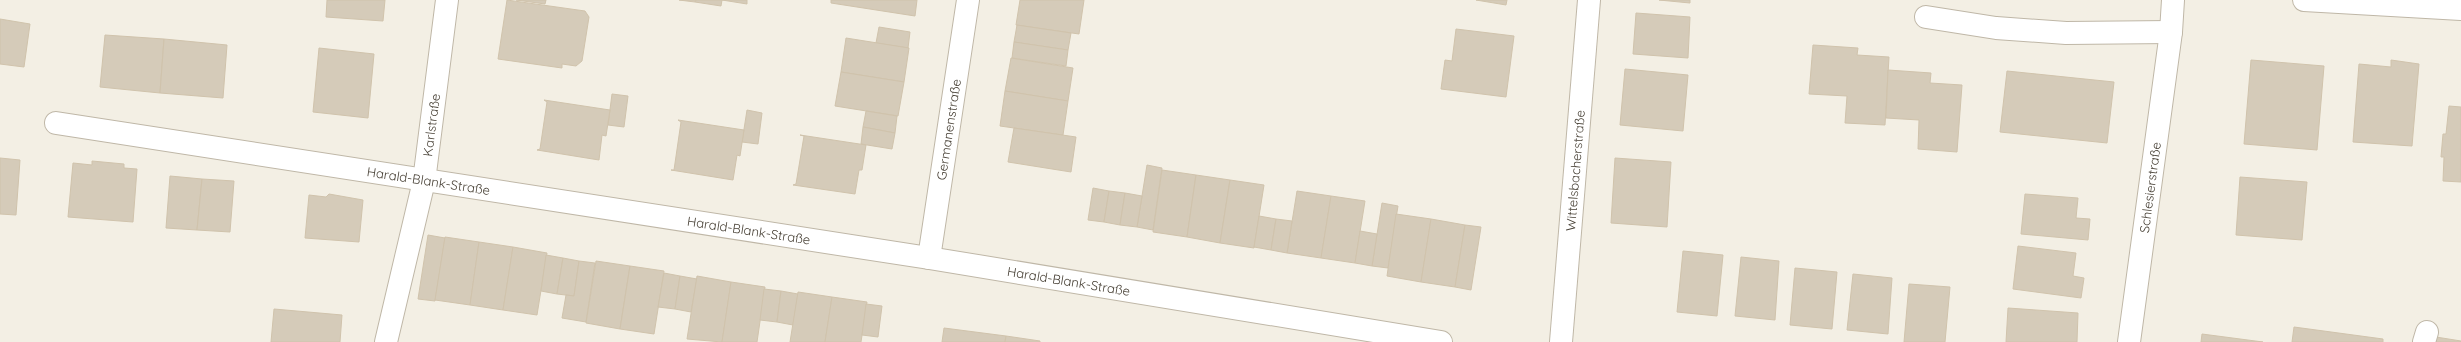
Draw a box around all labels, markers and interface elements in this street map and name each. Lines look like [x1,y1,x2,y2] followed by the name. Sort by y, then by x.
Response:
[933,78,964,181] street label: Germanenstraße
[419,93,443,157] street label: Karlstraße
[1562,109,1588,232] street label: Wittelsbacherstraße
[2136,141,2164,234] street label: Schlesierstraße
[366,163,491,198] street label: Harald-Blank-Straße
[686,213,811,248] street label: Harald-Blank-Straße
[1006,263,1131,299] street label: Harald-Blank-Straße

